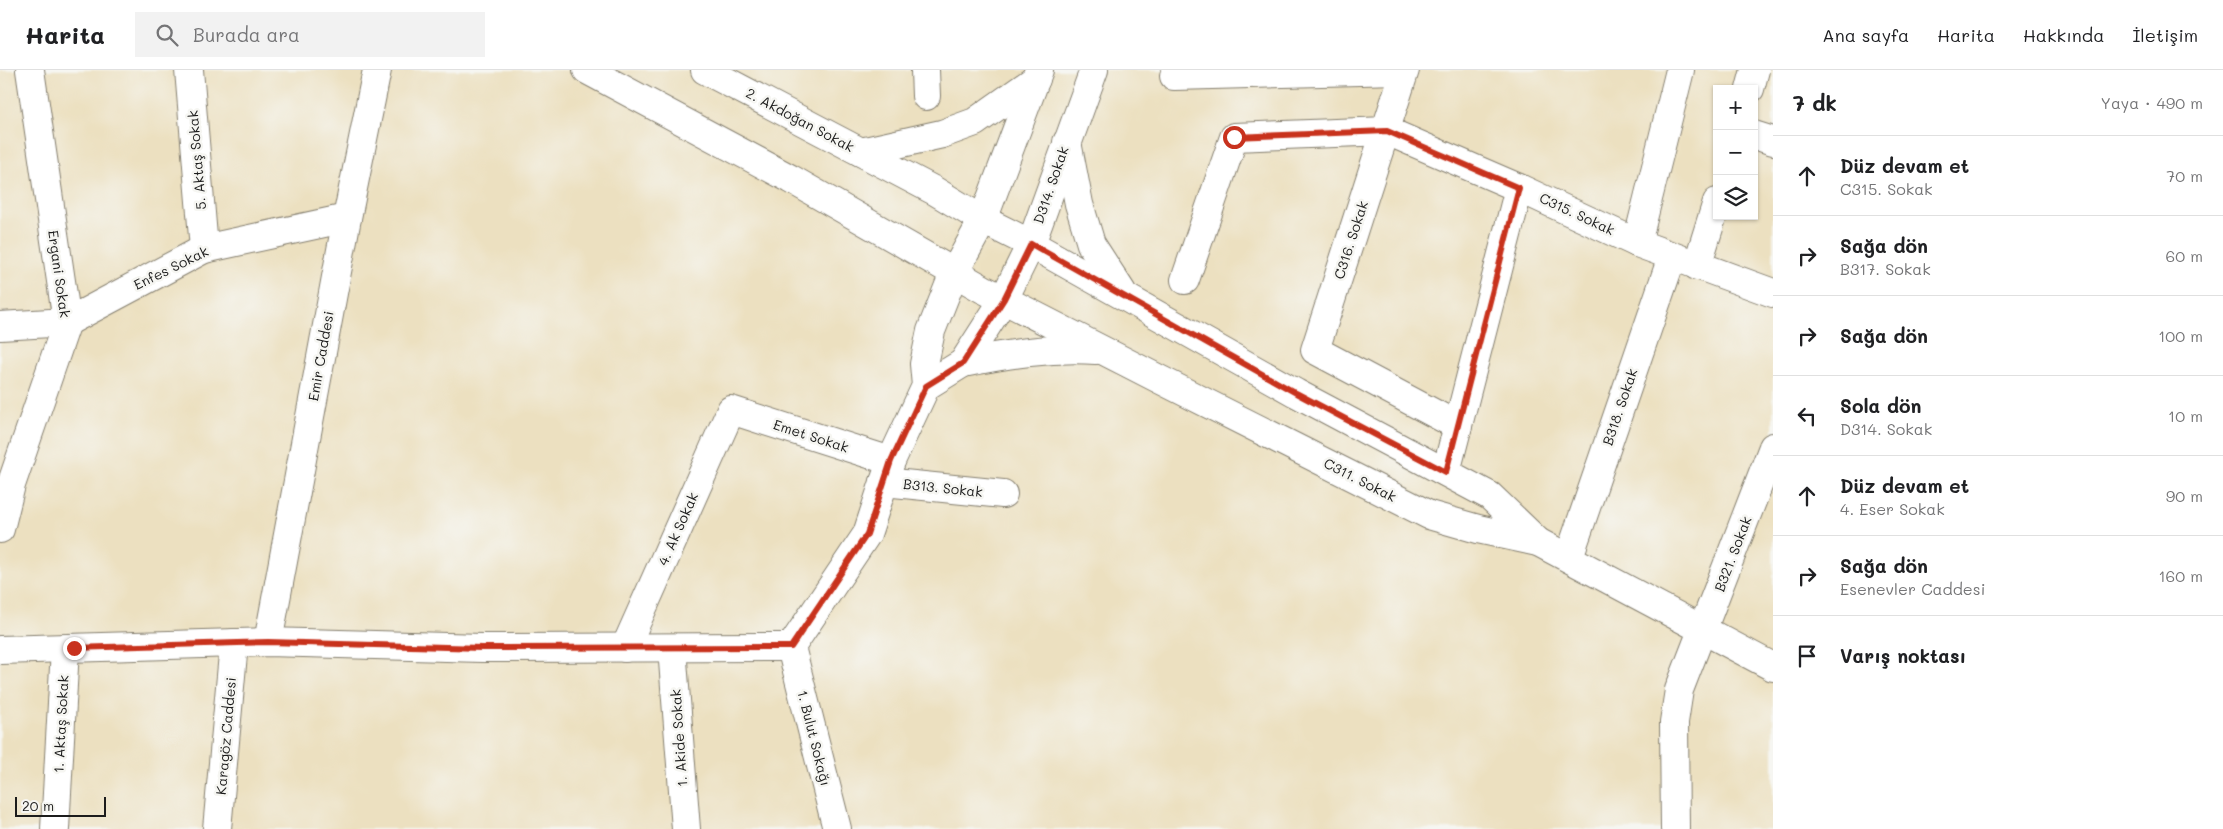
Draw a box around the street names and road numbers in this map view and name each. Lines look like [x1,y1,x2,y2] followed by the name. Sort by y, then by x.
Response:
[743,83,857,156] street label: 2. Akdoğan Sokak
[183,109,210,211] street label: 5. Aktaş Sokak
[1028,144,1073,226] street label: D314. Sokak
[1536,188,1618,239] street label: C315. Sokak
[1329,198,1372,281] street label: C316. Sokak
[44,229,75,319] street label: Ergani Sokak
[130,241,211,294] street label: Enfes Sokak
[303,309,338,402] street label: Emir Caddesi
[1598,366,1642,448] street label: B318. Sokak
[771,414,851,457] street label: Emet Sokak
[1321,453,1400,506] street label: C311. Sokak
[902,474,984,501] street label: B313. Sokak
[653,489,702,568] street label: 4. Ak Sokak
[1709,513,1756,594] street label: B321. Sokak
[48,675,73,773] street label: 1. Aktaş Sokak
[211,676,240,796] street label: Karagöz Caddesi
[666,688,691,788] street label: 1. Akide Sokak
[793,688,836,788] street label: 1. Bulut Sokağı

